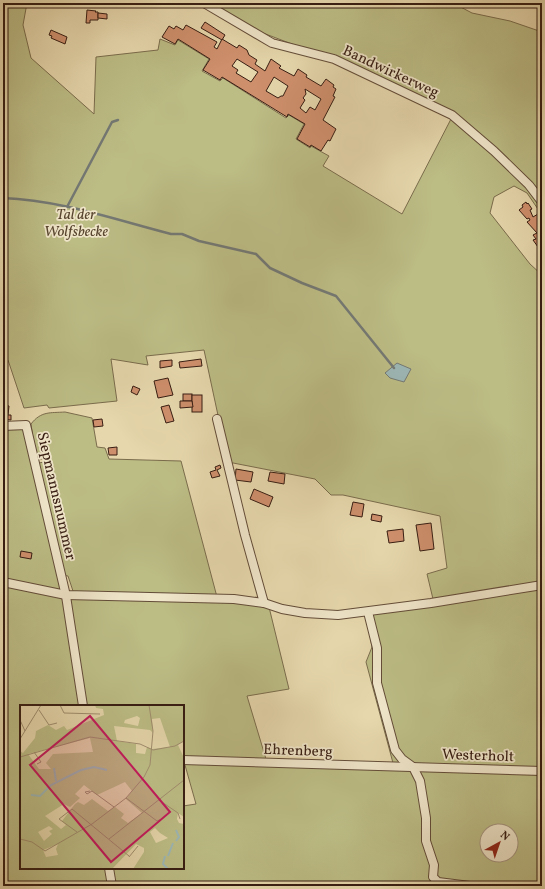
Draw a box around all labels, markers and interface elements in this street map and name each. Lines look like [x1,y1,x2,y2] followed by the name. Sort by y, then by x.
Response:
[339,41,442,104] street label: Bandwirkerweg
[44,205,108,243] park label: Tal der Wolfsbecke
[31,430,80,562] street label: Siepmannsnummer
[20,705,184,869] inset map
[263,740,333,763] street label: Ehrenberg
[441,745,514,768] street label: Westerholt
[479,823,519,863] north arrow
[497,828,512,845] text: N

